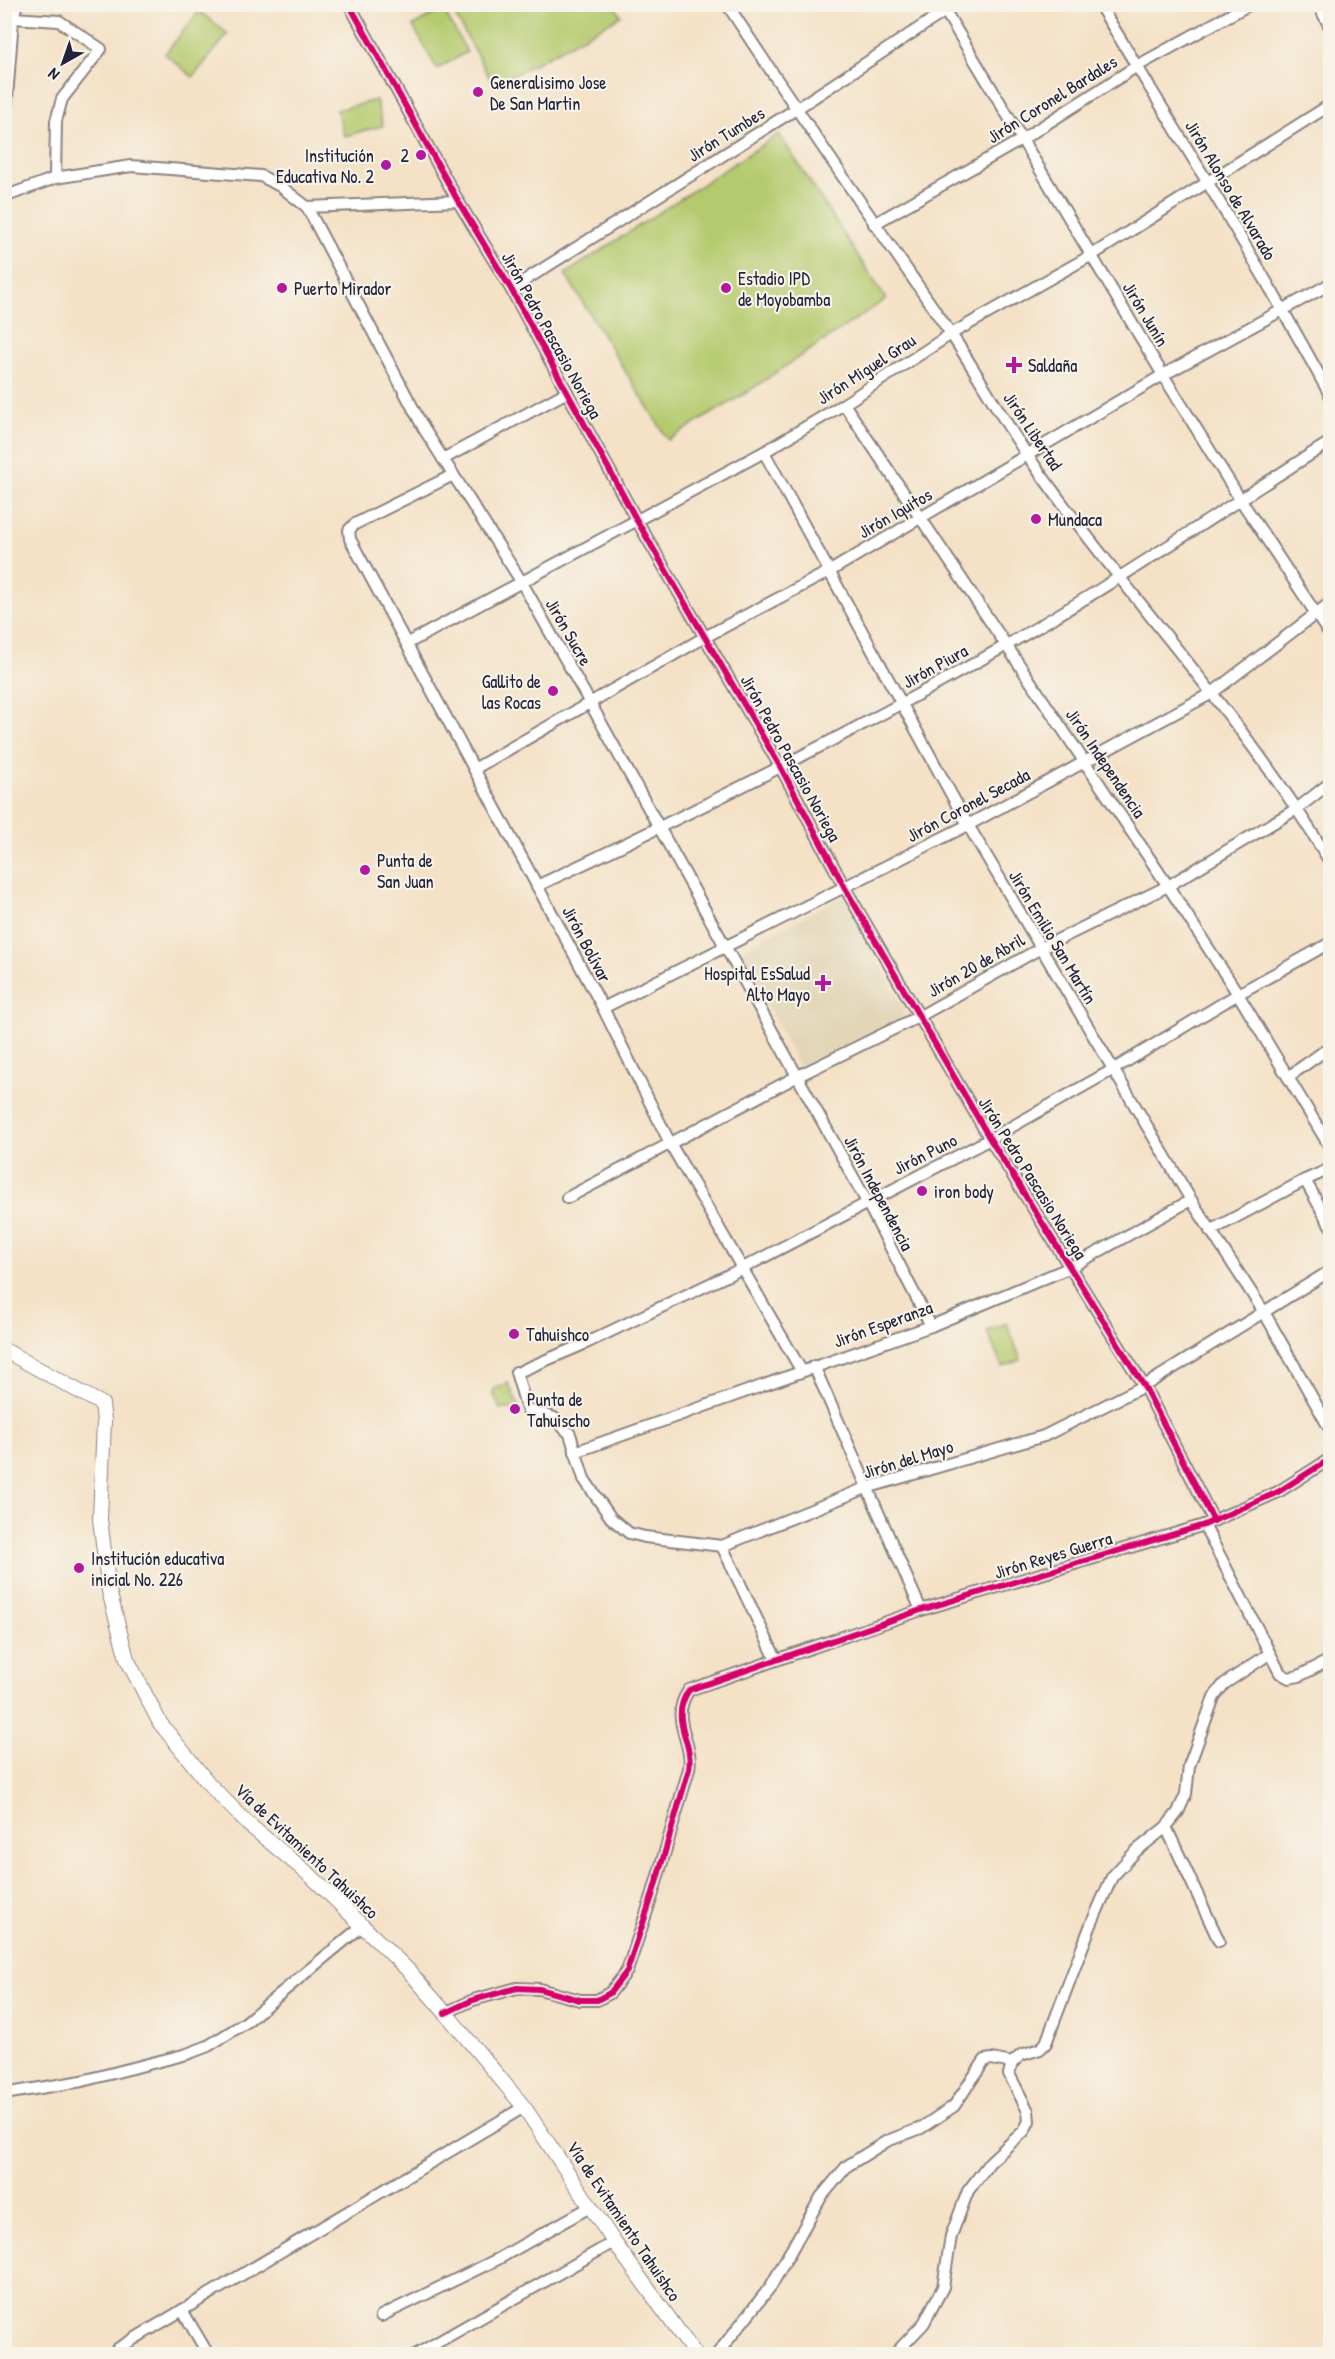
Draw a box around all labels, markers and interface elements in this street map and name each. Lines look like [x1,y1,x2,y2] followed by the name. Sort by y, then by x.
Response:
[33,33,93,93] north arrow
[982,49,1122,149] street label: Jirón Coronel Bardales
[43,63,64,86] text: N
[490,70,607,116] place label: Generalisimo Jose De San Martin
[471,85,485,99] marker: Generalisimo Jose De San Martin
[683,100,769,168] street label: Jirón Tumbes
[1179,115,1283,265] street label: Jirón Alonso de Alvarado
[276,143,375,189] place label: Institución Educativa No. 2
[401,143,410,168] place label: 2
[414,148,428,162] marker: 2
[379,158,393,172] marker: Institución Educativa No. 2
[496,247,608,423] street label: Jirón Pedro Pascasio Noriega
[738,266,830,312] place label: Estadio IPD de Moyobamba
[294,276,392,301] place label: Puerto Mirador
[1117,277,1175,351] street label: Jirón Junín
[275,281,289,295] marker: Puerto Mirador
[719,281,733,295] marker: Estadio IPD de Moyobamba
[812,328,920,410] street label: Jirón Miguel Grau
[1028,353,1077,378] place label: Saldaña
[1005,356,1023,374] marker: Saldaña
[998,387,1068,475] street label: Jirón Libertad
[854,482,937,544] street label: Jirón Iquitos
[1048,507,1102,532] place label: Mundaca
[1029,512,1043,526] marker: Mundaca
[540,594,598,670] street label: Jirón Sucre
[898,638,972,694] street label: Jirón Piura
[482,669,541,715] place label: Gallito de las Rocas
[735,670,847,846] street label: Jirón Pedro Pascasio Noriega
[546,684,560,698] marker: Gallito de las Rocas
[1060,703,1152,823] street label: Jirón Independencia
[902,762,1034,848] street label: Jirón Coronel Secada
[377,848,434,894] place label: Punta de San Juan
[358,863,372,877] marker: Punta de San Juan
[1003,865,1103,1009] street label: Jirón Emilio San Martín
[556,901,618,987] street label: Jirón Bolívar
[923,927,1029,1003] street label: Jirón 20 de Abril
[704,961,810,1007] place label: Hospital EsSalud Alto Mayo
[814,974,832,992] marker: Hospital EsSalud Alto Mayo
[973,1092,1093,1264] street label: Jirón Pedro Pascasio Noriega
[889,1127,961,1181] street label: Jirón Puno
[838,1131,920,1255] street label: Jirón Independencia
[934,1179,994,1204] place label: iron body
[915,1184,929,1198] marker: iron body
[830,1295,936,1353] street label: Jirón Esperanza
[526,1322,589,1347] place label: Tahuishco
[507,1327,521,1341] marker: Tahuishco
[527,1387,590,1433] place label: Punta de Tahuischo
[508,1402,522,1416] marker: Punta de Tahuischo
[860,1433,956,1485] street label: Jirón del Mayo
[991,1525,1115,1585] street label: Jirón Reyes Guerra
[91,1546,224,1592] place label: Institución educativa inicial No. 226
[72,1561,86,1575] marker: Institución educativa inicial No. 226
[230,1778,384,1924] street label: Vía de Evitamiento Tahuishco
[561,2136,687,2306] street label: Vía de Evitamiento Tahuishco

